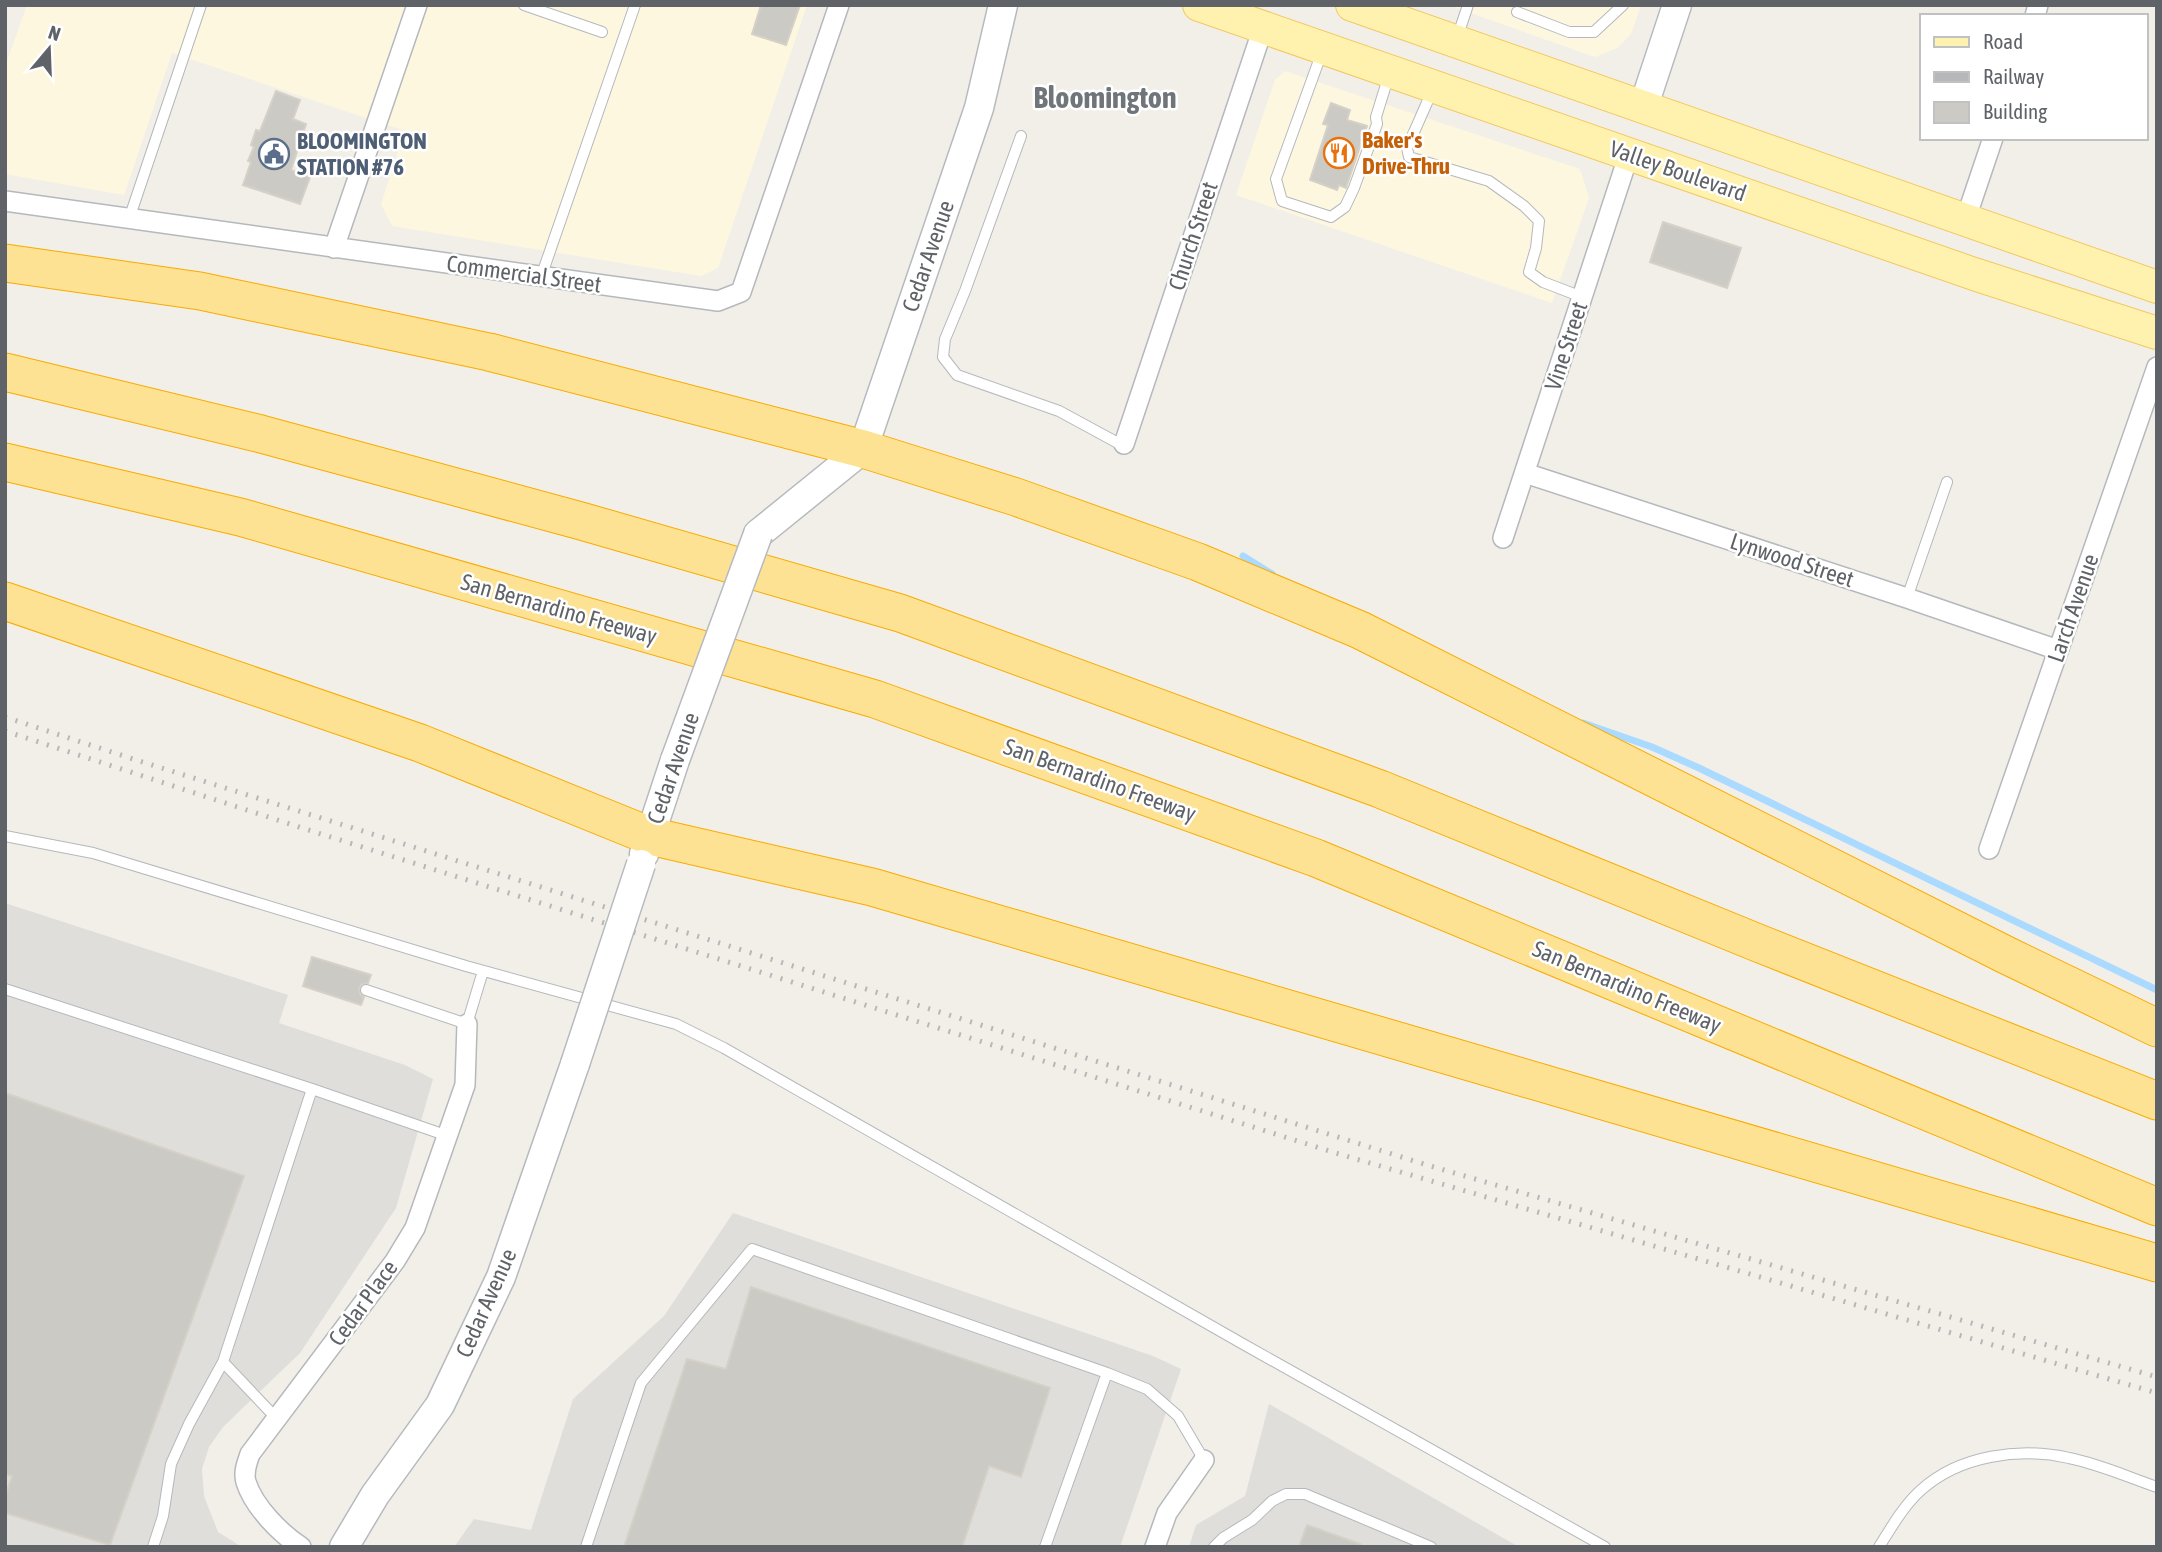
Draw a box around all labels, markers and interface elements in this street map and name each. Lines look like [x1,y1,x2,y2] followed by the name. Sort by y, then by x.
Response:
[14,14,84,84] north arrow
[1920,14,2148,140] legend
[46,21,63,45] text: N
[1983,29,2023,53] text: Road
[1983,64,2045,88] text: Railway
[1033,80,1177,114] district label: Bloomington
[1983,99,2047,123] text: Building
[1362,127,1450,179] place label: Baker's Drive-Thru
[297,128,427,180] place label: BLOOMINGTON STATION #76
[1606,135,1750,207] street label: Valley Boulevard
[1322,136,1356,170] restaurant icon: Baker's Drive-Thru
[257,137,291,171] public building icon: BLOOMINGTON STATION #76
[1163,178,1223,294] street label: Church Street
[897,197,959,315] street label: Cedar Avenue
[445,250,603,298] street label: Commercial Street
[1539,298,1593,394] street label: Vine Street
[1727,528,1857,592] street label: Lynwood Street
[2042,550,2104,666] street label: Larch Avenue
[458,569,660,649] street label: San Bernardino Freeway
[642,709,704,827] street label: Cedar Avenue
[1000,733,1200,827] street label: San Bernardino Freeway
[1529,935,1725,1039] street label: San Bernardino Freeway
[451,1245,521,1361] street label: Cedar Avenue
[323,1255,403,1351] street label: Cedar Place

